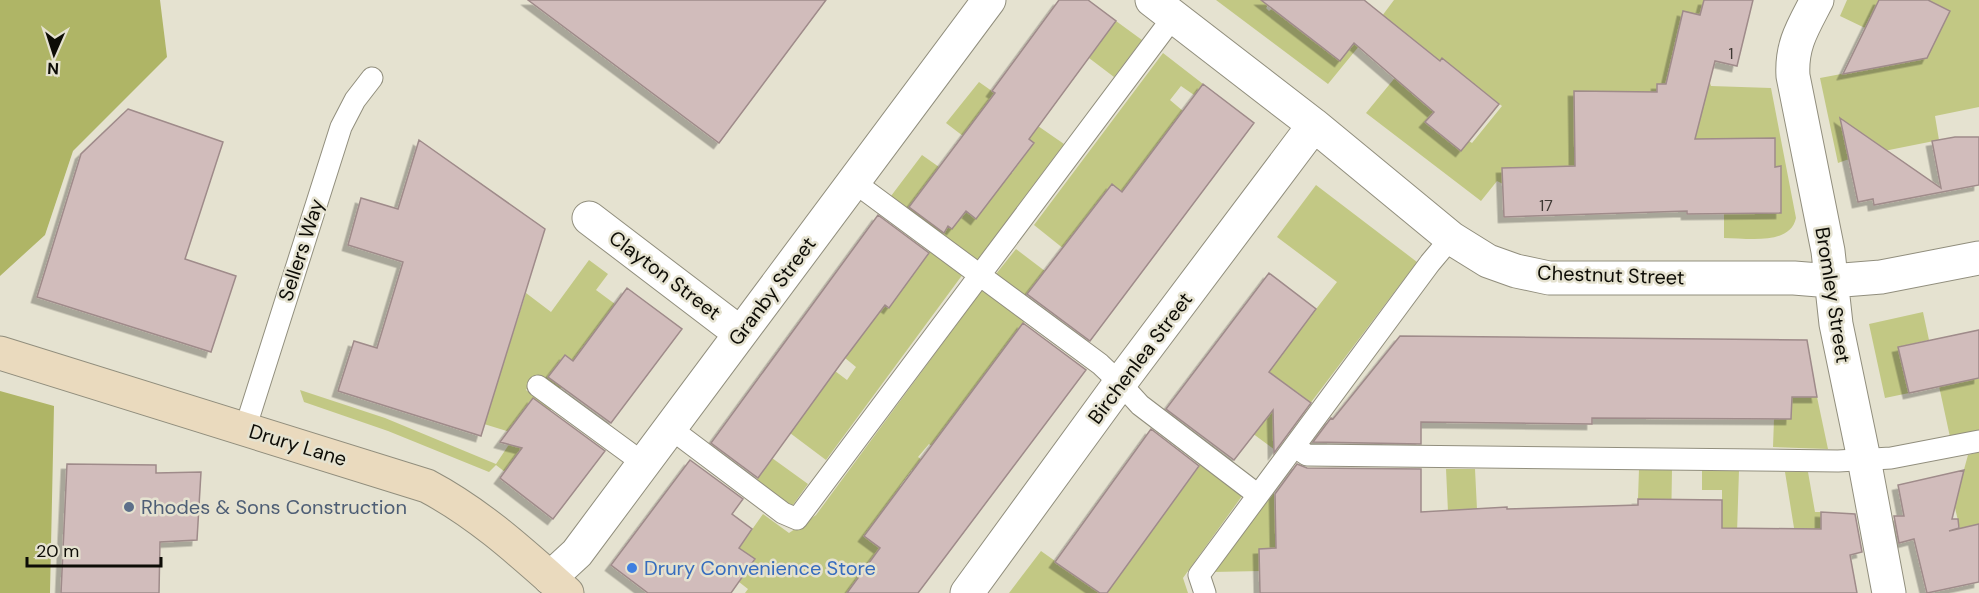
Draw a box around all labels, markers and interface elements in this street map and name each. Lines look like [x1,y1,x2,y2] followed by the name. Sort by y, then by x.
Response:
[24,24,84,84] north arrow
[1729,43,1734,64] house number: 1
[47,58,60,79] text: N
[1539,195,1553,216] house number: 17
[272,196,330,304] street label: Sellers Way
[604,224,726,326] street label: Clayton Street
[1809,225,1857,365] street label: Bromley Street
[723,231,822,351] street label: Granby Street
[1537,259,1685,291] street label: Chestnut Street
[1082,287,1198,429] street label: Birchenlea Street
[246,418,350,472] street label: Drury Lane
[141,494,407,520] place label: Rhodes & Sons Construction
[122,500,136,514] marker: Rhodes & Sons Construction
[27,530,160,568] scale bar
[36,539,79,563] text: 20 m
[644,555,876,581] place label: Drury Convenience Store
[625,561,639,575] marker: Drury Convenience Store

